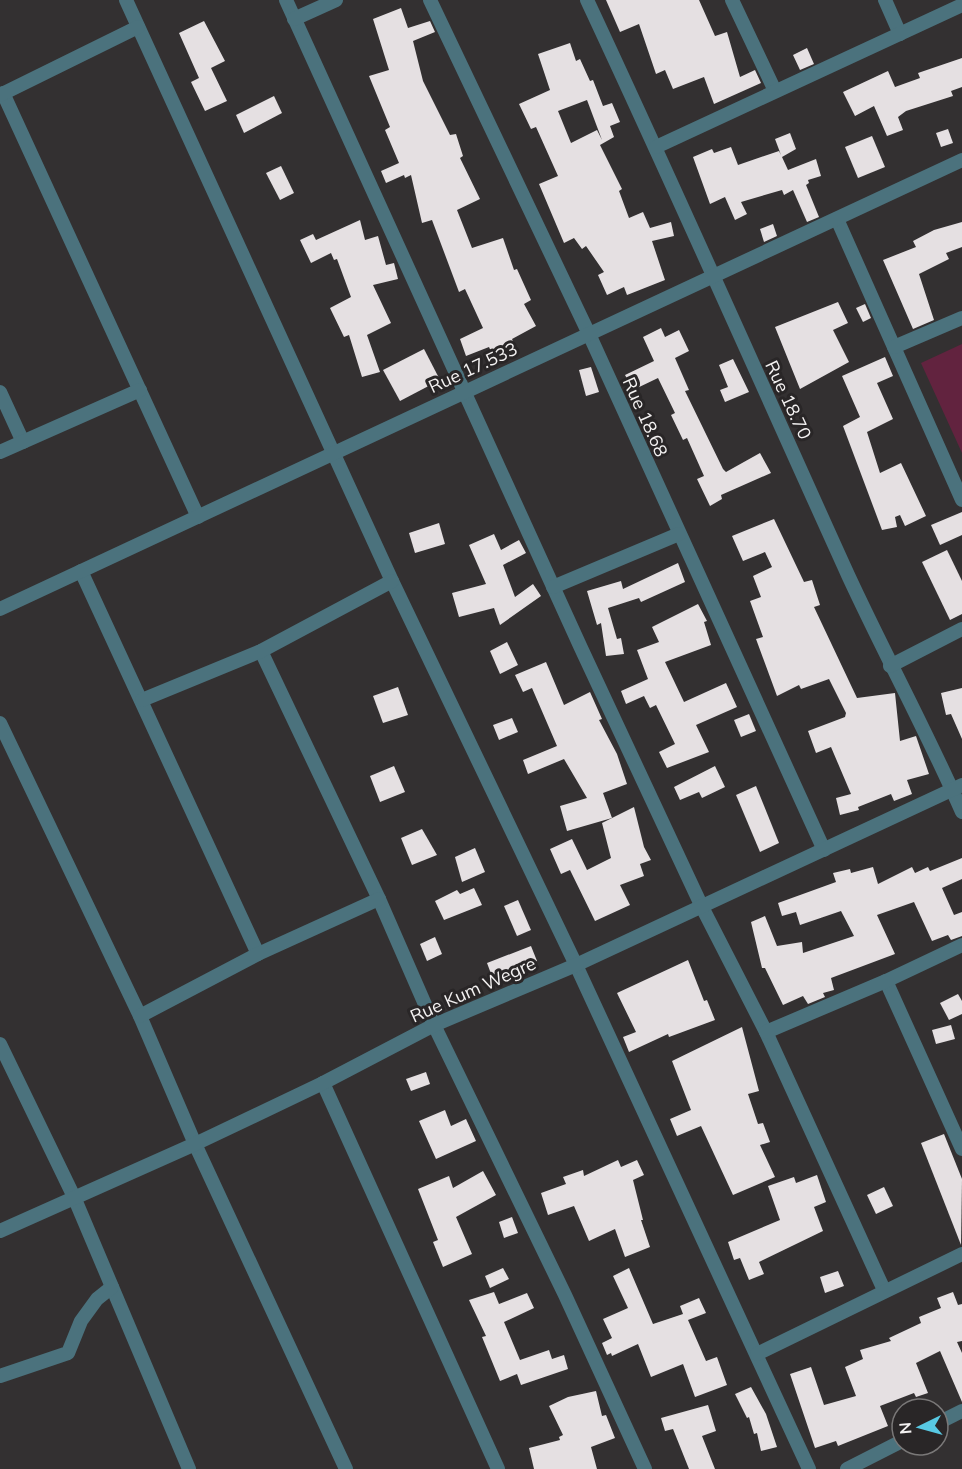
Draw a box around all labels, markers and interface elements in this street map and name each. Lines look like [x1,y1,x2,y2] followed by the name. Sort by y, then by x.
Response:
[425,337,521,398] street label: Rue 17.533
[760,357,817,443] street label: Rue 18.70
[618,373,673,460] street label: Rue 18.68
[406,952,539,1028] street label: Rue Kum Wegre
[890,1397,950,1457] north arrow
[895,1421,916,1435] text: N

